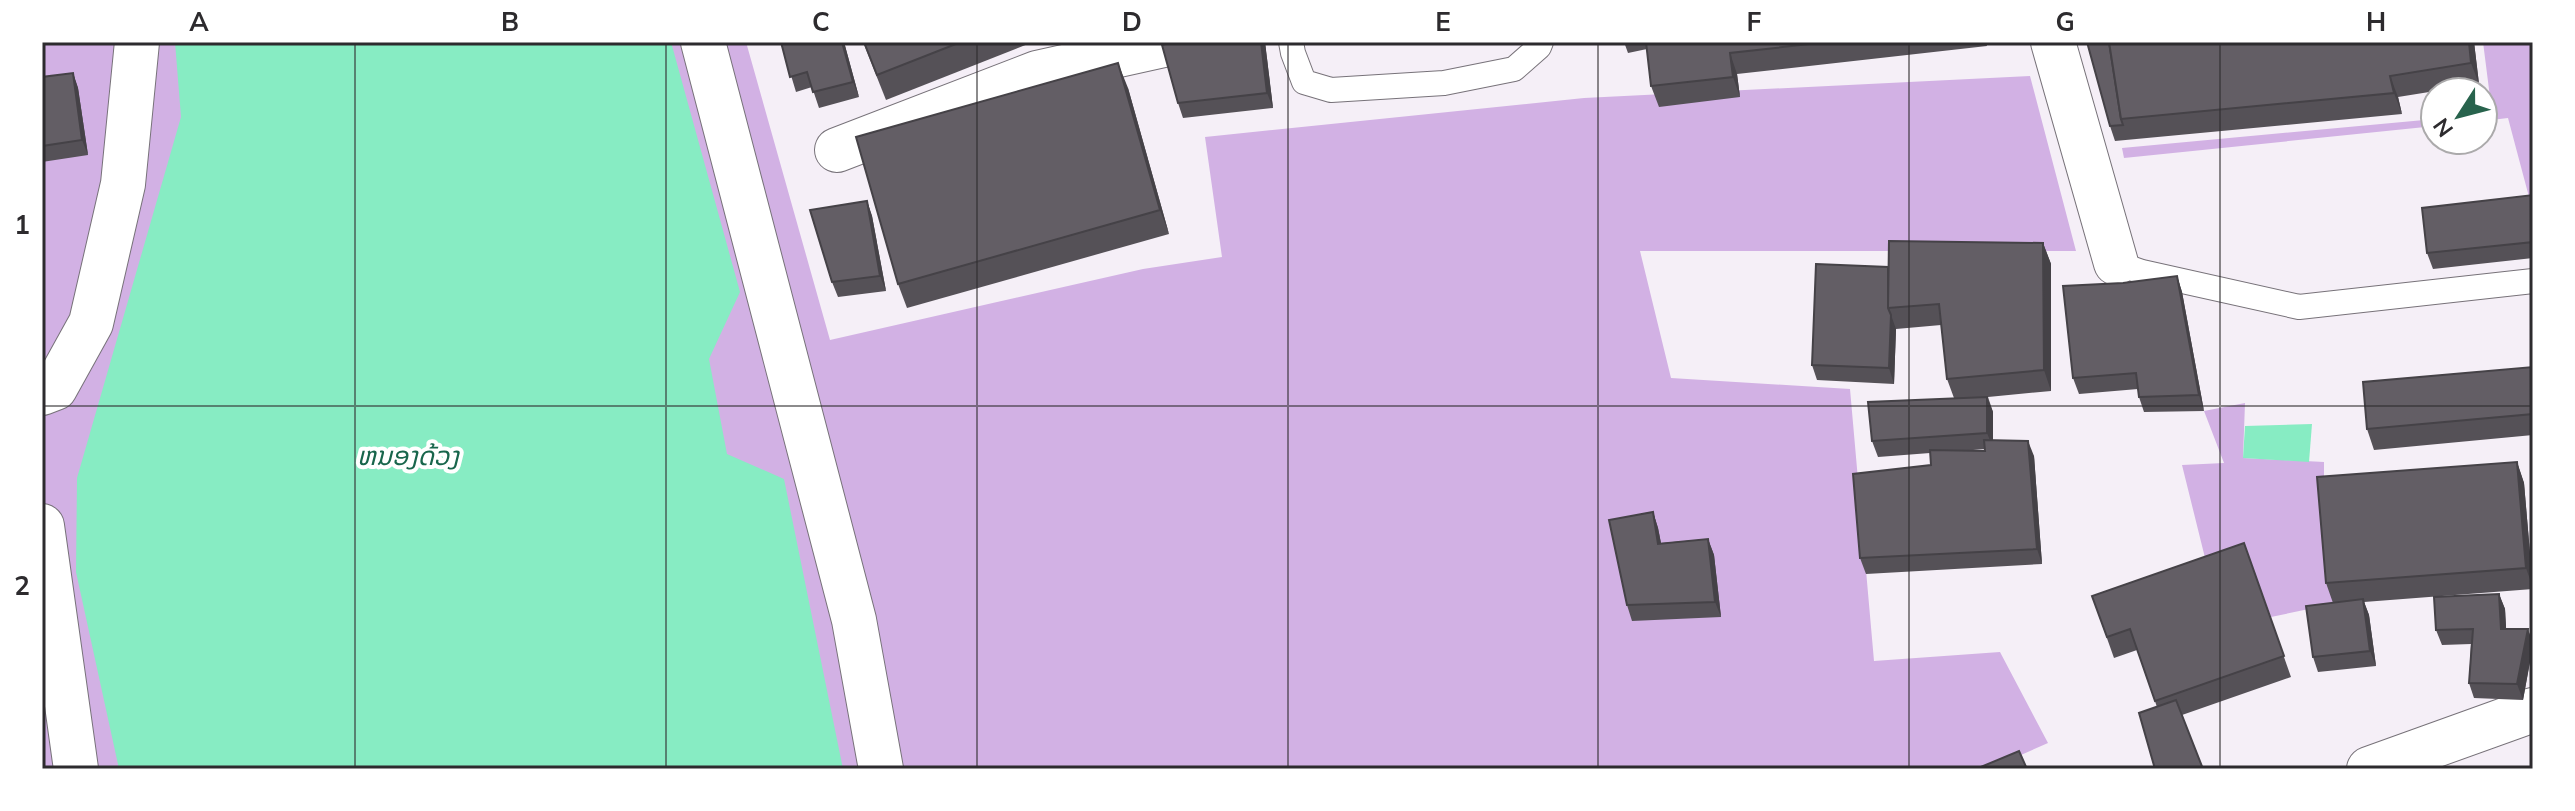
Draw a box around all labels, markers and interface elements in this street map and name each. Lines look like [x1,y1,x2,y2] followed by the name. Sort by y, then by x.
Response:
[189,5,209,38] text: A
[501,5,519,38] text: B
[812,5,830,38] text: C
[1122,5,1142,38] text: D
[1435,5,1451,38] text: E
[1747,5,1762,38] text: F
[2055,5,2075,38] text: G
[2366,5,2386,38] text: H
[2419,76,2499,156] north arrow
[2427,113,2459,143] text: N
[14,208,30,241] text: 1
[357,439,460,472] water label: ຫນອງດ້ວງ
[14,569,30,602] text: 2

